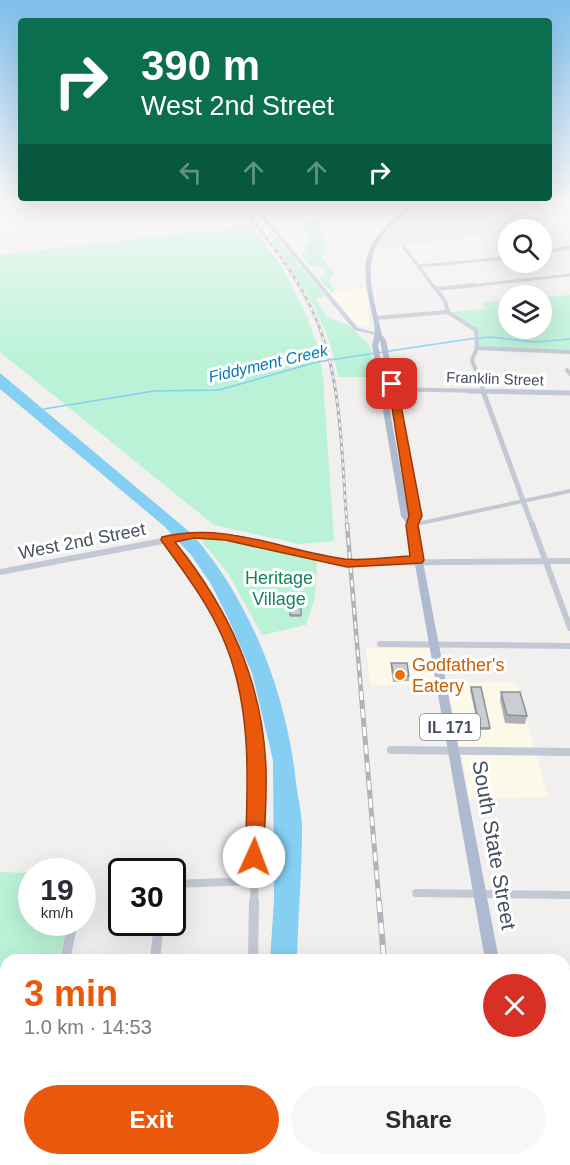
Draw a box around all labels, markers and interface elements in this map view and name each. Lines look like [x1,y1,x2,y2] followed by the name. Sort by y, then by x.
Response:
[42,42,120,120] icon: right
[141,42,260,89] text: 390 m
[141,91,334,121] text: West 2nd Street
[174,156,207,189] icon: left
[237,156,270,189] icon: ahead
[300,156,333,189] icon: ahead
[363,156,396,189] icon: right
[498,219,552,339] map controls
[498,219,552,273] button: search
[498,285,552,339] button: layers
[207,341,330,385] water label: Fiddyment Creek
[366,358,417,409] pin
[375,367,408,400] icon: arrive
[446,368,545,389] street label: Franklin Street
[17,519,147,563] street label: West 2nd Street
[245,568,313,609] park label: Heritage Village
[412,655,505,696] place label: Godfather's Eatery
[393,668,407,682] marker: Godfather's Eatery
[420,714,480,740] road number: IL 171
[468,758,521,932] street label: South State Street
[222,825,286,889] position arrow
[108,858,186,936] speed limit sign: 30
[40,873,74,906] text: 19
[41,904,73,921] text: km/h
[24,973,118,1014] text: 3 min
[483,974,546,1037] button: close
[24,1016,152,1038] text: 1.0 km · 14:53
[24,1085,279,1154] button: Exit
[291,1085,546,1154] button: Share

